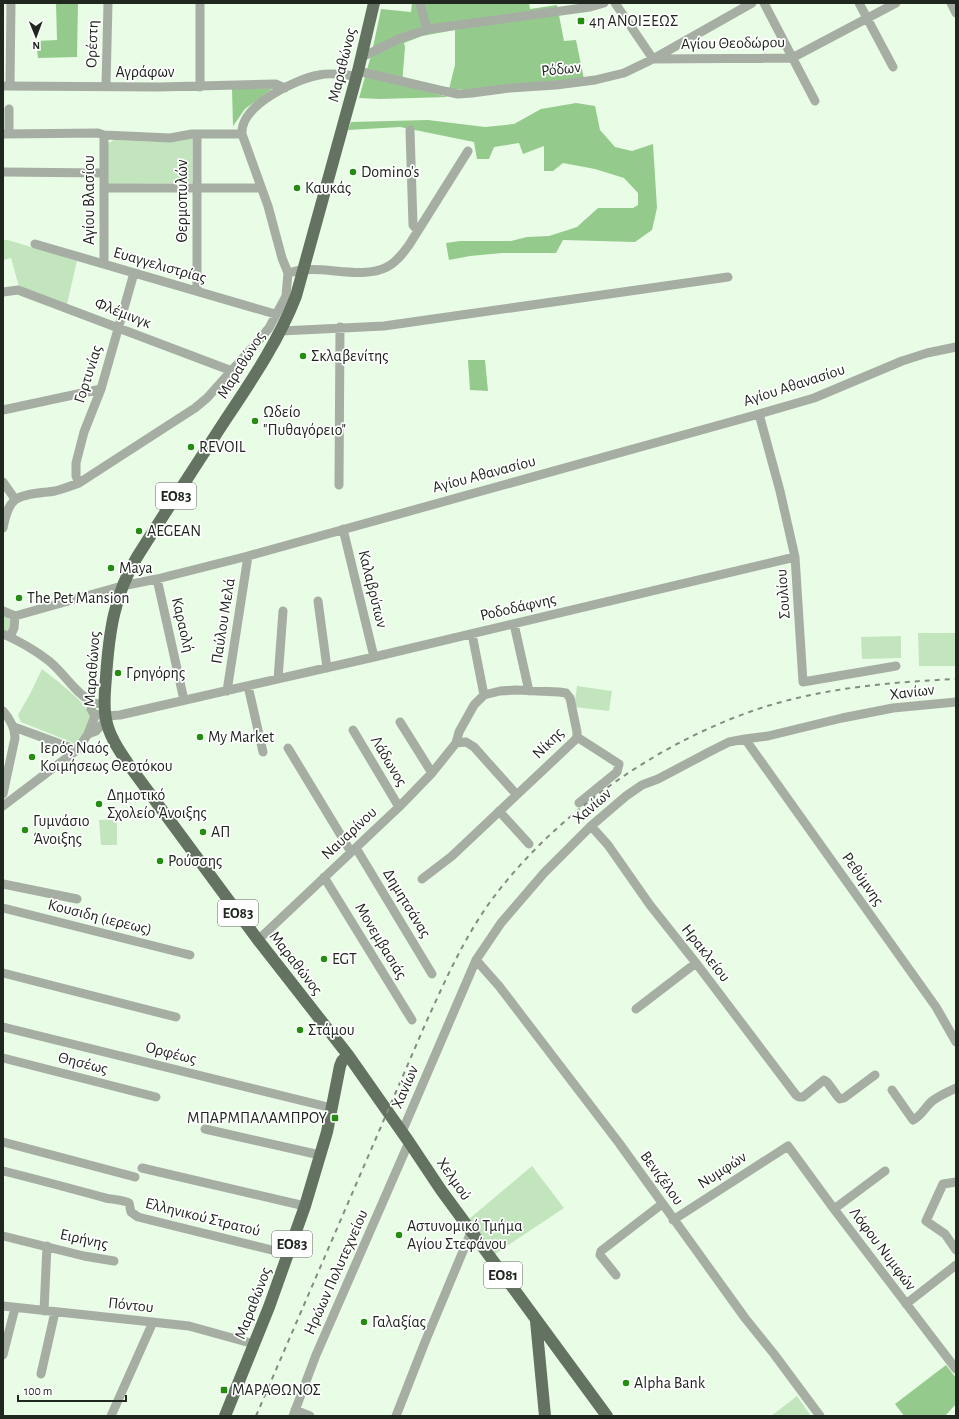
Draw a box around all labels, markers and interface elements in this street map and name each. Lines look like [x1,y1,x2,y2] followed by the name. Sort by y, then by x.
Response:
[589,13,678,29] place label: 4η ΑΝΟΙΞΕΩΣ
[16,16,56,56] north arrow
[576,16,586,26] marker: 4η ΑΝΟΙΞΕΩΣ
[83,20,101,68] street label: Ορέστη
[325,26,360,104] street label: Μαραθώνος
[681,34,785,52] street label: Αγίου Θεοδώρου
[32,40,40,51] text: N
[540,59,582,79] street label: Ρόδων
[115,64,175,80] street label: Αγράφων
[81,155,97,245] street label: Αγίου Βλασίου
[174,159,190,243] street label: Θερμοπυλών
[361,164,420,180] place label: Domino's
[348,167,358,177] marker: Domino's
[305,180,351,197] place label: Καυκάς
[292,183,302,193] marker: Καυκάς
[111,244,208,287] street label: Ευαγγελιστρίας
[93,295,154,331] street label: Φλέμινγκ
[214,329,269,402] street label: Μαραθώνος
[71,343,106,405] street label: Γορτυνίας
[311,348,389,365] place label: Σκλαβενίτης
[298,351,308,361] marker: Σκλαβενίτης
[741,361,847,409] street label: Αγίου Αθανασίου
[263,404,346,438] place label: Ωδείο "Πυθαγόρειο"
[250,416,260,426] marker: Ωδείο "Πυθαγόρειο"
[199,439,246,455] place label: REVOIL
[186,442,196,452] marker: REVOIL
[431,453,537,495] street label: Αγίου Αθανασίου
[156,483,196,509] road number: ΕΟ83
[147,523,201,539] place label: AEGEAN
[134,526,144,536] marker: AEGEAN
[356,549,390,630] street label: Καλαβρύτων
[119,560,153,577] place label: Maya
[106,563,116,573] marker: Maya
[773,568,793,620] street label: Σουλίου
[208,577,238,665] street label: Παύλου Μελά
[27,590,129,606] place label: The Pet Mansion
[478,590,558,624] street label: Ροδοδάφνης
[14,593,24,603] marker: The Pet Mansion
[169,596,197,654] street label: Καραολή
[81,631,104,707] street label: Μαραθώνος
[126,665,185,682] place label: Γρηγόρης
[113,668,123,678] marker: Γρηγόρης
[889,681,936,703] street label: Χανίων
[529,724,567,762] street label: Νίκης
[208,729,274,746] place label: My Market
[195,732,205,742] marker: My Market
[367,733,410,789] street label: Λάδωνος
[40,740,173,775] place label: Ιερός Ναός Κοιμήσεως Θεοτόκου
[27,752,37,762] marker: Ιερός Ναός Κοιμήσεως Θεοτόκου
[570,785,615,827] street label: Χανίων
[107,787,207,822] place label: Δημοτικό Σχολείο Άνοιξης
[94,799,104,809] marker: Δημοτικό Σχολείο Άνοιξης
[318,804,380,862] street label: Ναυαρίνου
[33,813,90,848] place label: Γυμνάσιο Άνοιξης
[211,824,230,840] place label: ΑΠ
[20,825,30,835] marker: Γυμνάσιο Άνοιξης
[198,827,208,837] marker: ΑΠ
[838,850,887,909] street label: Ρεθύμνης
[168,853,222,870] place label: Ρούσσης
[155,856,165,866] marker: Ρούσσης
[379,866,434,941] street label: Δημητσάνας
[46,896,154,939] street label: Κουσιδη (ιερεως)
[218,900,258,926] road number: ΕΟ83
[351,900,410,982] street label: Μονεμβασιάς
[679,921,733,985] street label: Ηρακλείου
[266,928,326,998] street label: Μαραθώνος
[332,951,357,967] place label: EGT
[319,954,329,964] marker: EGT
[308,1022,355,1038] place label: Στάμου
[295,1025,305,1035] marker: Στάμου
[144,1039,198,1068] street label: Ορφέως
[56,1049,109,1078] street label: Θησέως
[389,1063,421,1111] street label: Χανίων
[187,1110,328,1126] place label: ΜΠΑΡΜΠΑΛΑΜΠΡΟΥ
[330,1113,340,1123] marker: ΜΠΑΡΜΠΑΛΑΜΠΡΟΥ
[637,1148,687,1208] street label: Βενιζέλου
[695,1148,749,1192] street label: Νυμφών
[434,1155,474,1203] street label: Χελμού
[144,1195,262,1239] street label: Ελληνικού Στρατού
[847,1205,919,1294] street label: Λόφου Νυμφών
[301,1207,371,1337] street label: Ηρώων Πολυτεχνείου
[407,1218,523,1252] place label: Αστυνομικό Τμήμα Αγίου Στεφάνου
[58,1226,109,1253] street label: Ειρήνης
[394,1230,404,1240] marker: Αστυνομικό Τμήμα Αγίου Στεφάνου
[272,1231,312,1257] road number: ΕΟ83
[484,1262,522,1288] road number: ΕΟ81
[232,1265,275,1342] street label: Μαραθώνος
[108,1295,154,1315] street label: Πόντου
[372,1314,426,1331] place label: Γαλαξίας
[359,1317,369,1327] marker: Γαλαξίας
[634,1375,706,1391] place label: Alpha Bank
[18,1377,126,1403] scale bar
[621,1378,631,1388] marker: Alpha Bank
[232,1382,321,1398] place label: ΜΑΡΑΘΩΝΟΣ
[24,1385,52,1397] text: 100 m
[219,1385,229,1395] marker: ΜΑΡΑΘΩΝΟΣ

